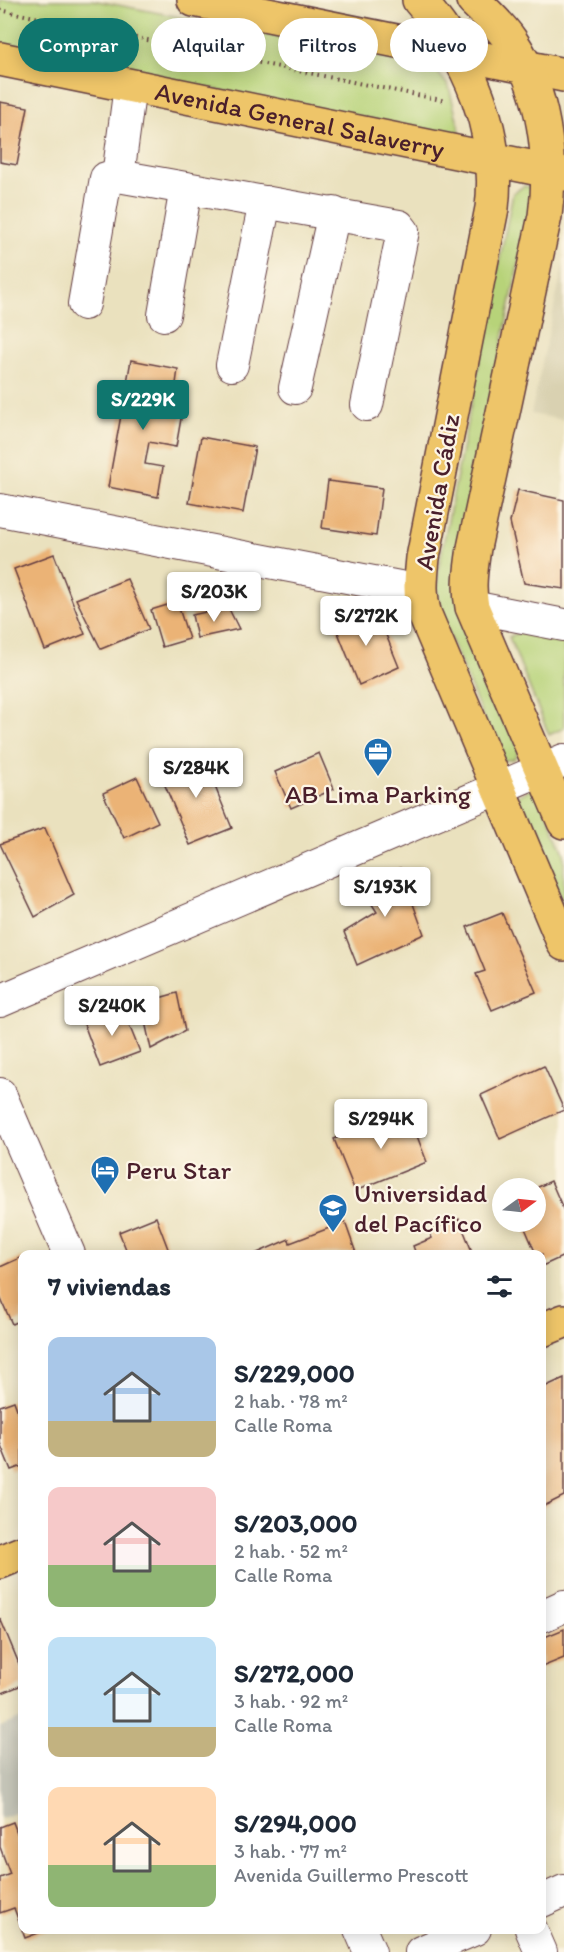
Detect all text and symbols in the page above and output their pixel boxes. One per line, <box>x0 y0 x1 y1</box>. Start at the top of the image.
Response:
chip: Comprar <box>18 18 139 72</box>
chip: Alquilar <box>151 18 266 72</box>
chip: Filtros <box>278 18 378 72</box>
chip: Nuevo <box>390 18 488 72</box>
street label: Avenida General Salaverry <box>152 75 447 165</box>
pin: S/229K <box>94 380 192 431</box>
text: S/229K <box>111 387 175 411</box>
street label: Avenida Cádiz <box>408 411 466 572</box>
pin: S/203K <box>165 572 263 623</box>
text: S/203K <box>181 579 247 603</box>
pin: S/272K <box>317 596 415 647</box>
text: S/272K <box>334 603 398 627</box>
office icon: AB Lima Parking <box>362 736 394 778</box>
pin: S/284K <box>147 748 245 799</box>
text: S/284K <box>163 755 229 779</box>
place label: AB Lima Parking <box>285 778 472 810</box>
pin: S/193K <box>336 867 434 918</box>
text: S/193K <box>353 874 417 898</box>
pin: S/240K <box>63 986 161 1037</box>
text: S/240K <box>78 993 146 1017</box>
pin: S/294K <box>332 1099 430 1150</box>
text: S/294K <box>348 1106 414 1130</box>
hotel icon: Peru Star <box>89 1154 121 1196</box>
place label: Peru Star <box>126 1154 232 1186</box>
place label: Universidad del Pacífico <box>354 1177 487 1239</box>
north arrow <box>492 1178 546 1232</box>
map controls <box>492 1178 546 1232</box>
school or university icon: Universidad del Pacífico <box>317 1192 349 1234</box>
text: 7 viviendas <box>48 1270 171 1302</box>
icon: filters <box>483 1270 516 1303</box>
text: S/229,000 <box>234 1357 355 1389</box>
icon: home <box>96 1361 168 1433</box>
text: 2 hab. · 78 m² <box>234 1389 348 1413</box>
text: Calle Roma <box>234 1413 332 1437</box>
text: S/203,000 <box>234 1507 358 1539</box>
icon: home <box>96 1511 168 1583</box>
text: 2 hab. · 52 m² <box>234 1539 348 1563</box>
text: Calle Roma <box>234 1563 332 1587</box>
text: S/272,000 <box>234 1657 354 1689</box>
icon: home <box>96 1661 168 1733</box>
text: 3 hab. · 92 m² <box>234 1689 348 1713</box>
text: Calle Roma <box>234 1713 332 1737</box>
text: S/294,000 <box>234 1807 357 1839</box>
icon: home <box>96 1811 168 1883</box>
text: 3 hab. · 77 m² <box>234 1839 347 1863</box>
text: Avenida Guillermo Prescott <box>234 1863 468 1887</box>

